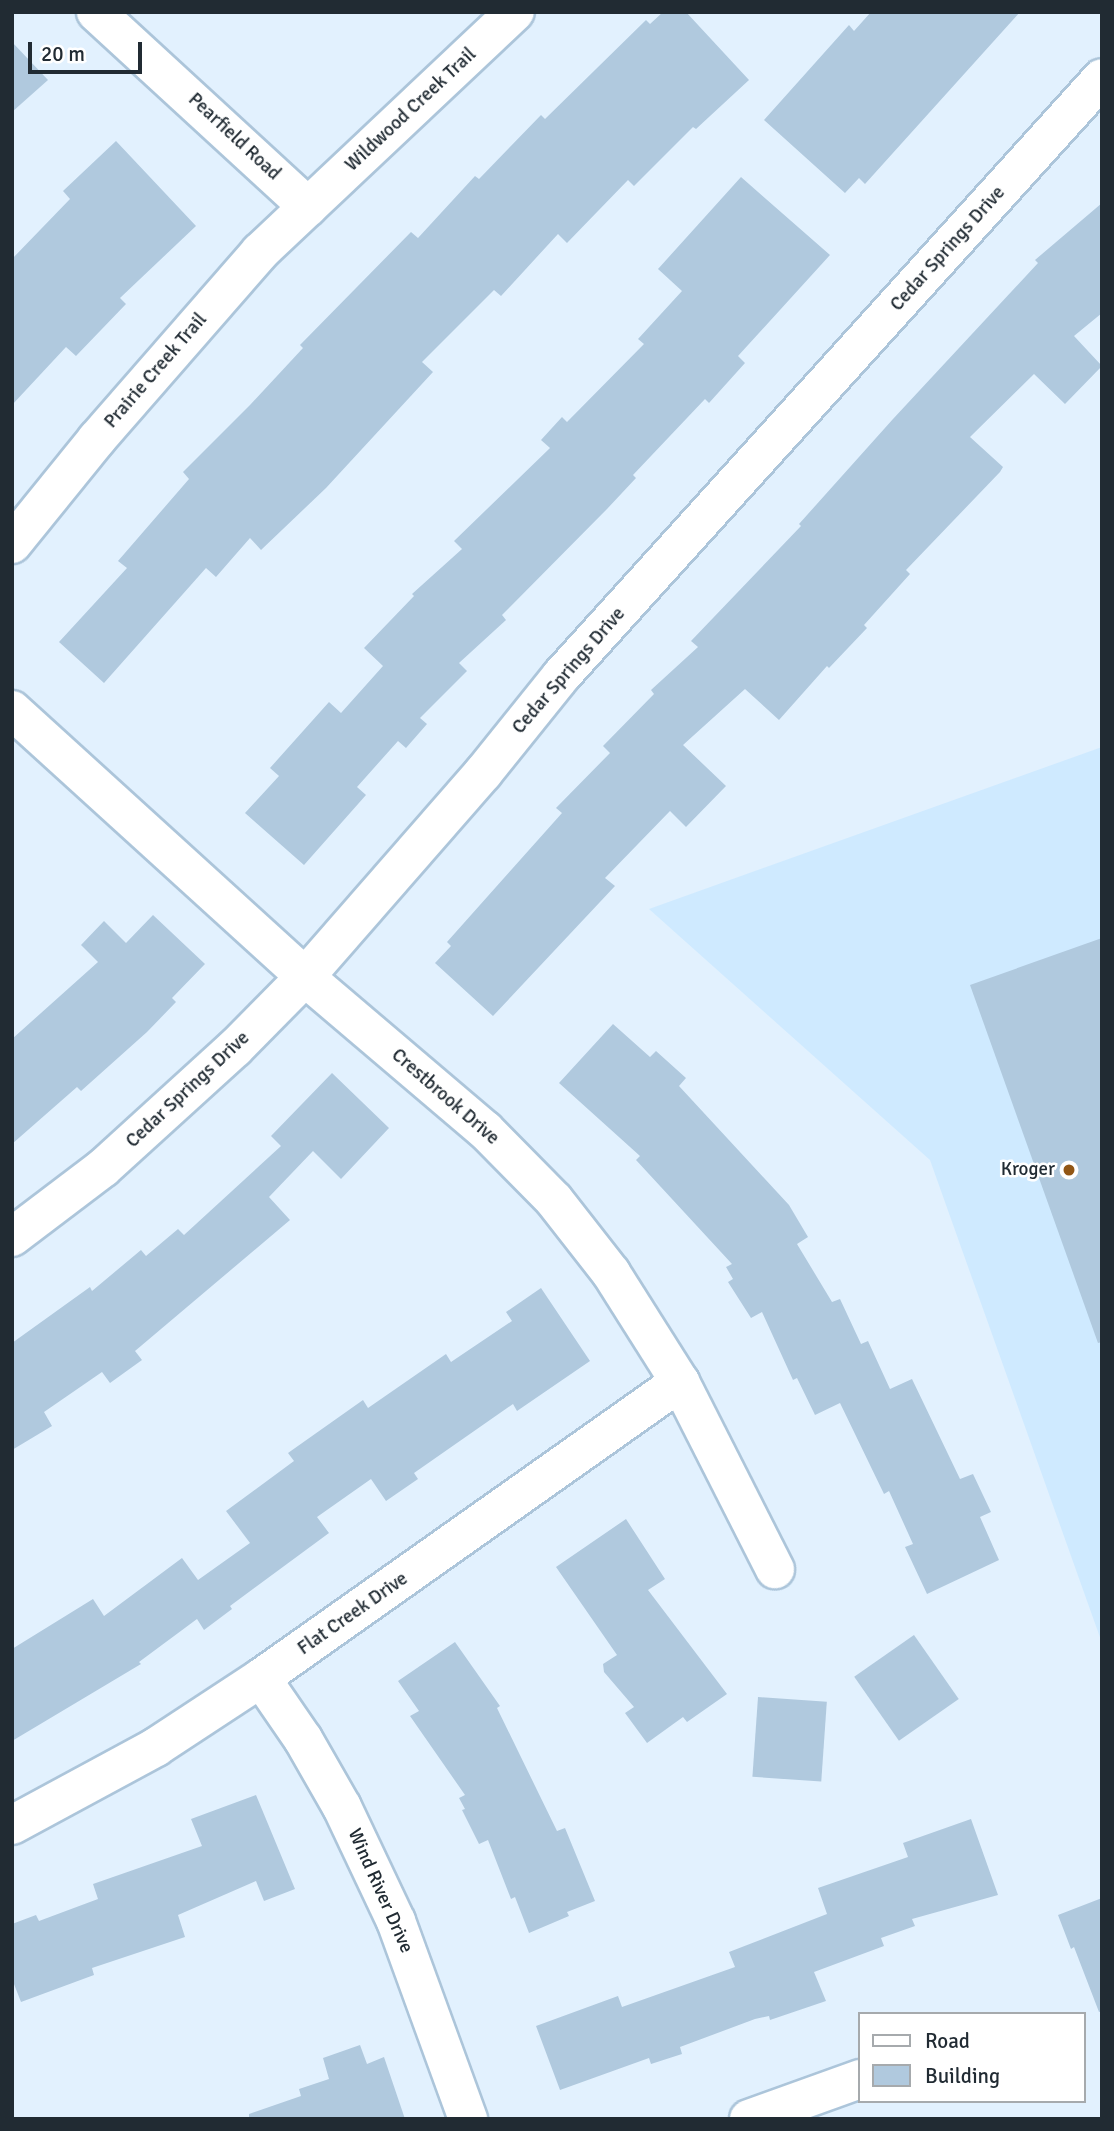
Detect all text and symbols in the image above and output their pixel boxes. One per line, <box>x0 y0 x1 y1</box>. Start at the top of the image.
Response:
scale bar <box>32 28 145 72</box>
text: 20 m <box>41 41 85 67</box>
street label: Wildwood Creek Trail <box>341 43 481 177</box>
street label: Pearfield Road <box>183 88 285 186</box>
street label: Cedar Springs Drive <box>886 182 1010 316</box>
street label: Prairie Creek Trail <box>100 309 212 433</box>
street label: Cedar Springs Drive <box>508 603 630 739</box>
street label: Cedar Springs Drive <box>122 1027 254 1153</box>
street label: Crestbrook Drive <box>386 1044 504 1150</box>
place label: Kroger <box>1001 1159 1055 1181</box>
marker: Kroger <box>1061 1162 1077 1178</box>
street label: Flat Creek Drive <box>294 1568 412 1660</box>
street label: Wind River Drive <box>342 1825 418 1957</box>
legend <box>858 2012 1086 2103</box>
text: Road <box>925 2028 970 2054</box>
text: Building <box>925 2063 1000 2089</box>

